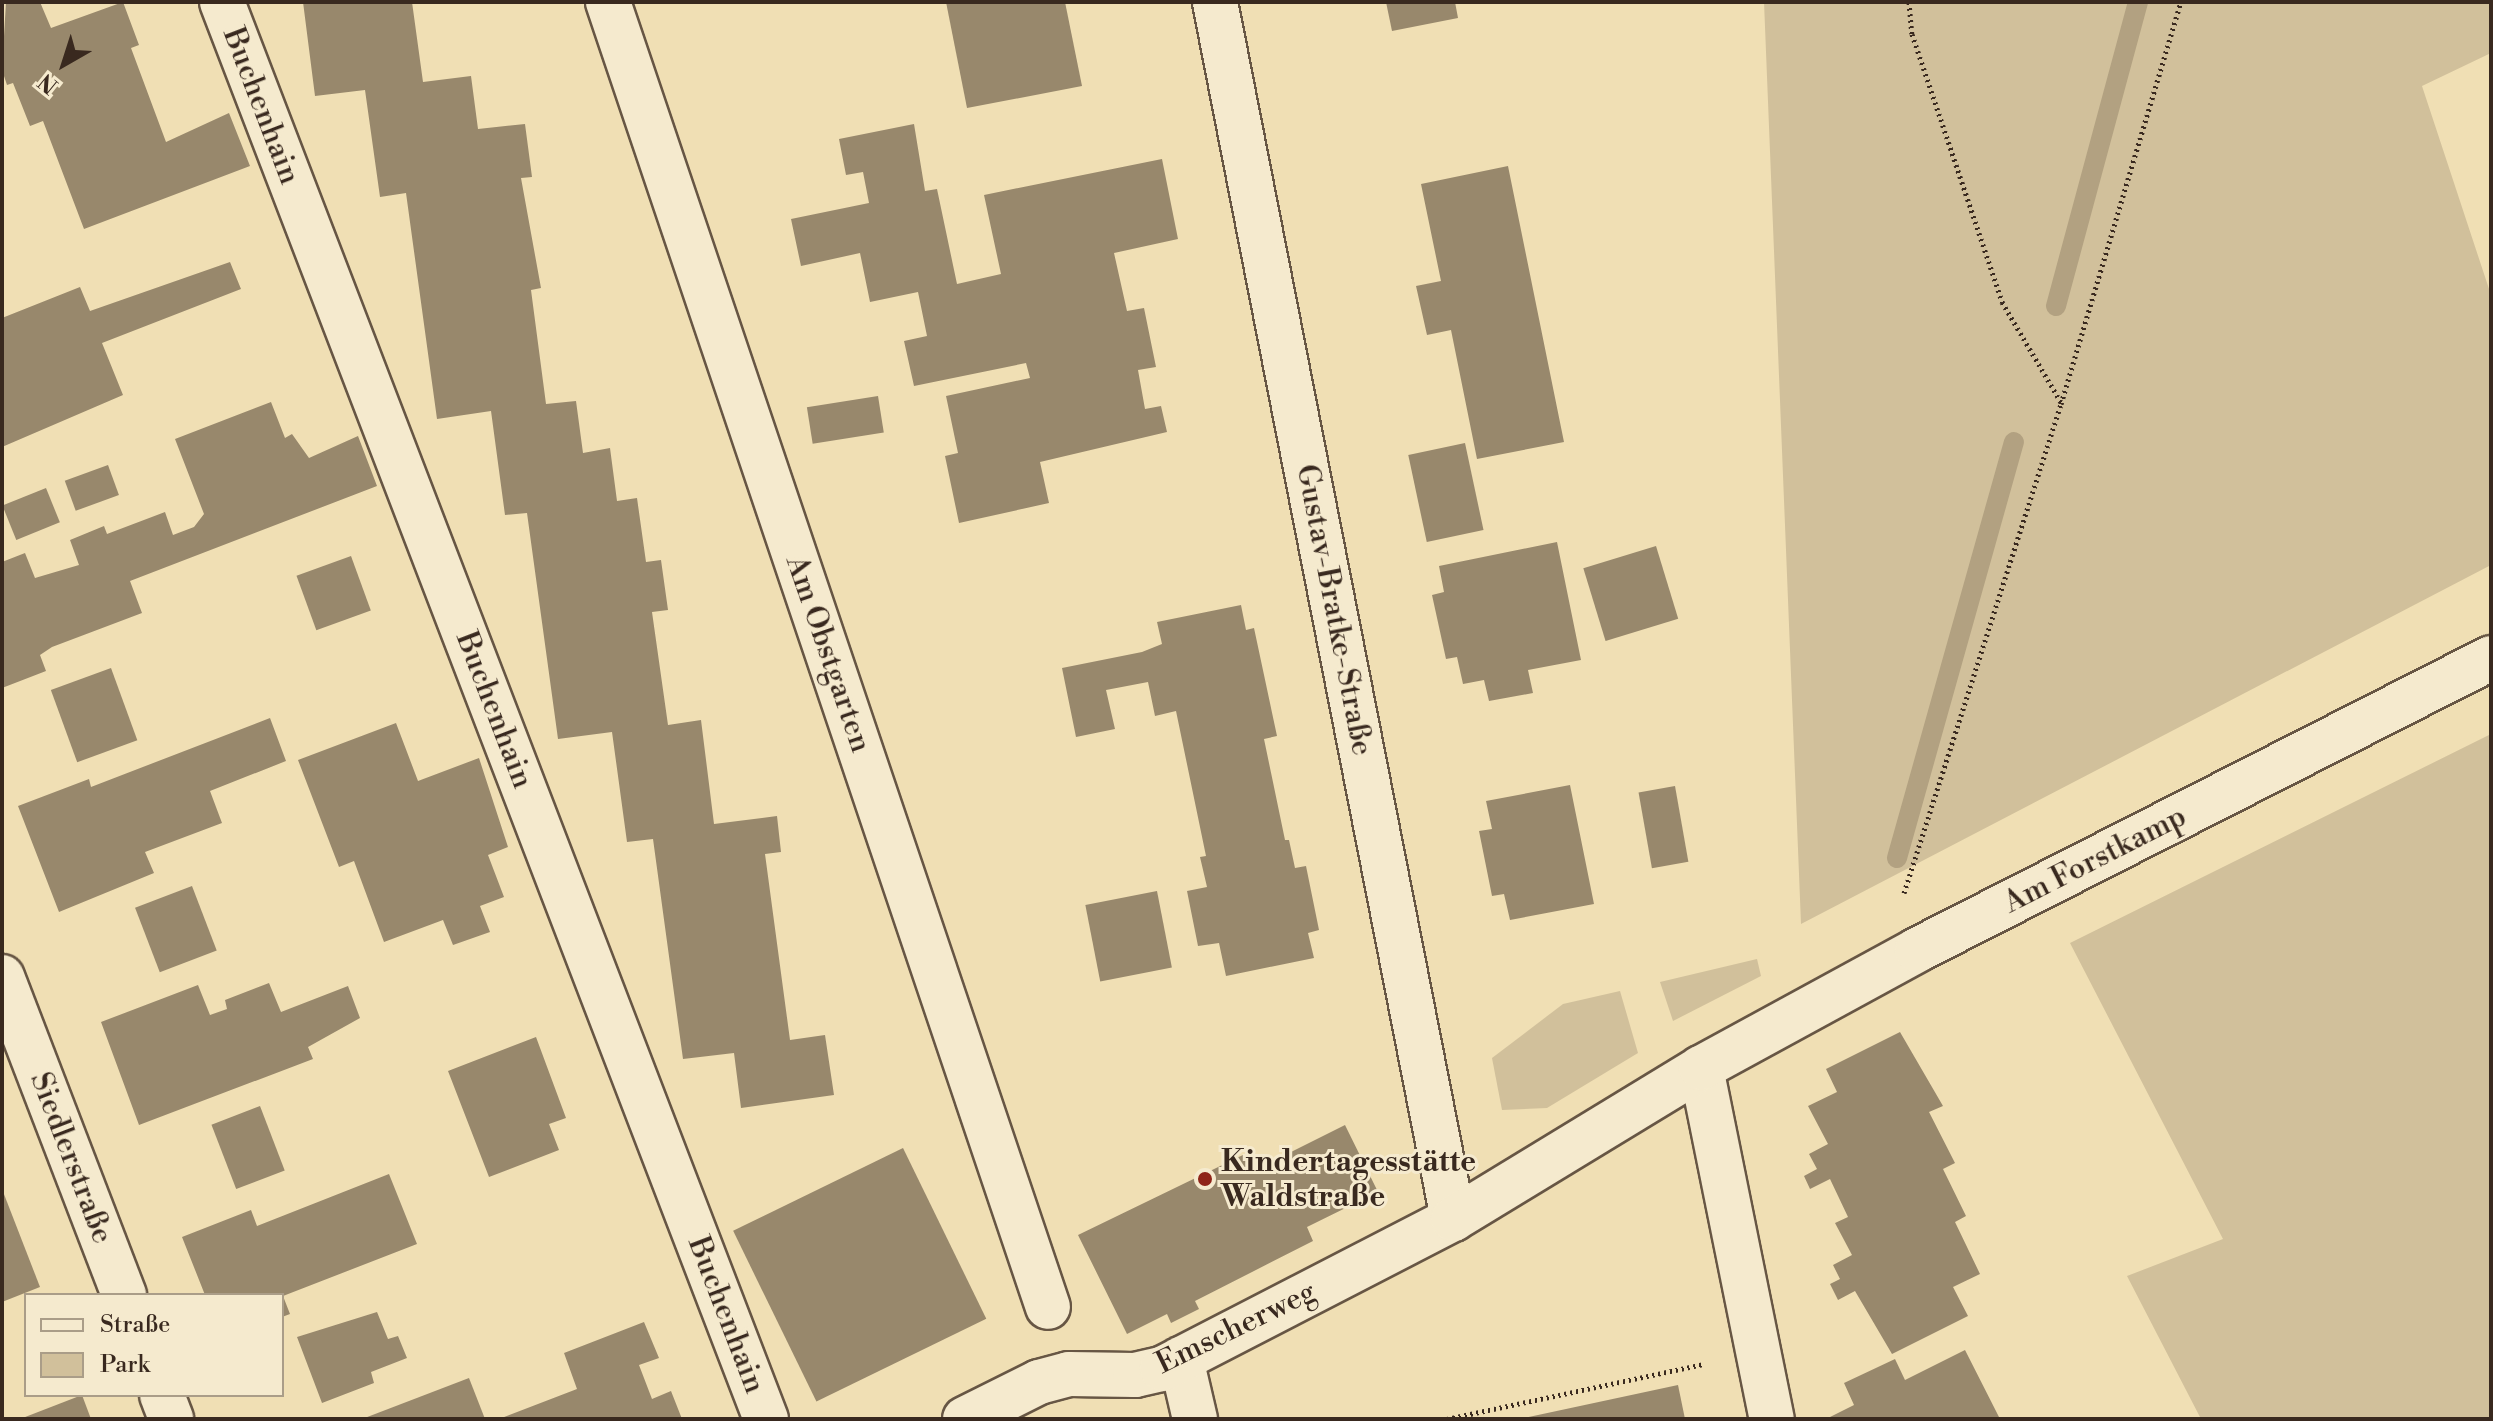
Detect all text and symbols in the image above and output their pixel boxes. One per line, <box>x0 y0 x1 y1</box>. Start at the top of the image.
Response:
street label: Buchenhain <box>215 23 307 189</box>
north arrow <box>24 24 104 104</box>
text: N <box>33 67 64 99</box>
street label: Gustav-Bratke-Straße <box>1288 461 1380 759</box>
street label: Am Obstgarten <box>778 551 878 757</box>
street label: Buchenhain <box>448 627 540 793</box>
street label: Am Forstkamp <box>1998 799 2192 921</box>
street label: Siedlerstraße <box>22 1067 120 1249</box>
place label: Kindertagesstätte Waldstraße <box>1221 1144 1476 1214</box>
marker: Kindertagesstätte Waldstraße <box>1196 1170 1214 1188</box>
street label: Buchenhain <box>680 1232 772 1398</box>
street label: Emscherweg <box>1150 1274 1322 1382</box>
legend <box>24 1293 284 1397</box>
text: Straße <box>100 1310 170 1340</box>
text: Park <box>100 1350 150 1380</box>

